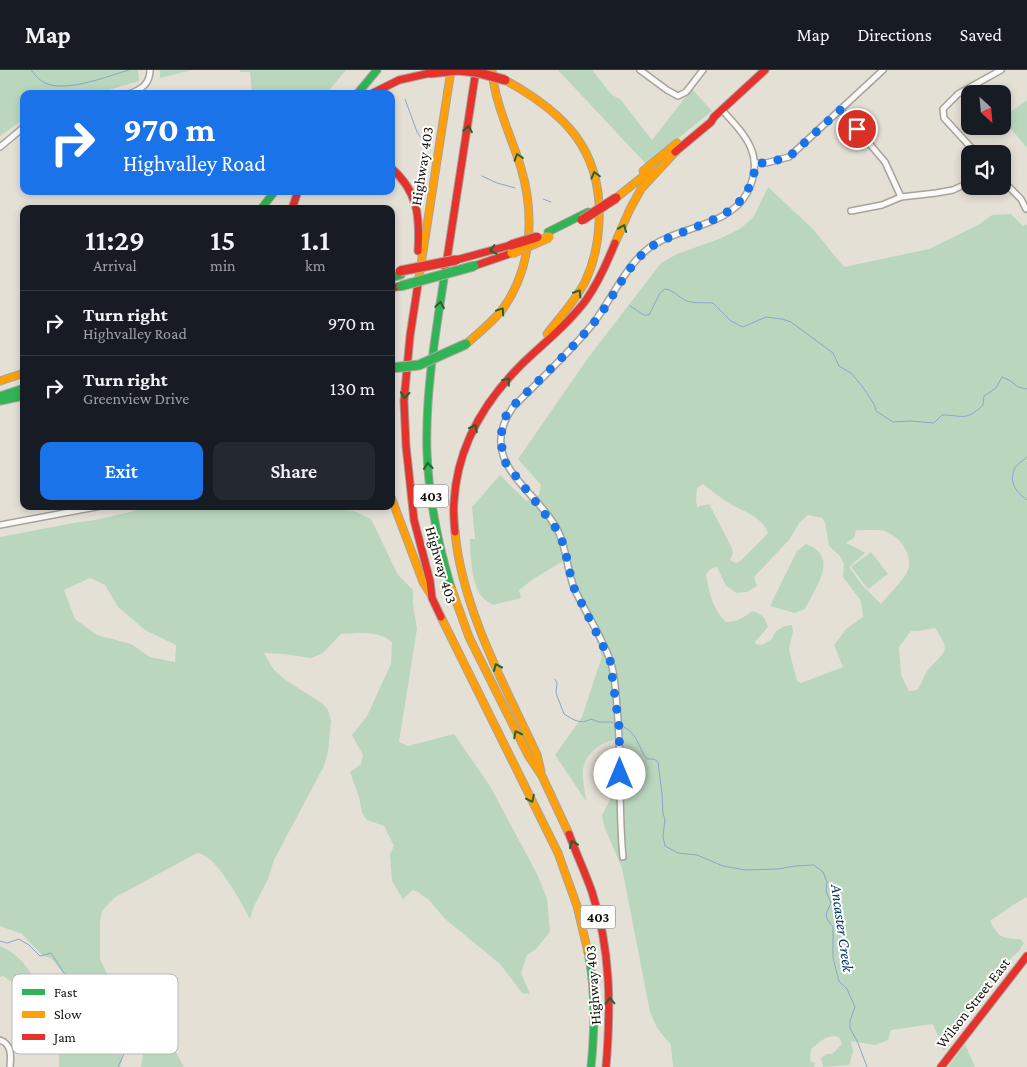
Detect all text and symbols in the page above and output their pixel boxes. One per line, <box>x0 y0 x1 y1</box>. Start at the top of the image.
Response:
text: Map <box>25 21 71 48</box>
text: Map <box>797 25 829 45</box>
text: Directions <box>857 25 932 45</box>
text: Saved <box>960 25 1002 45</box>
north arrow <box>961 85 1011 135</box>
map controls <box>961 85 1011 195</box>
pin <box>836 108 878 150</box>
icon: right <box>40 110 105 175</box>
text: 970 m <box>123 110 216 149</box>
icon: arrive <box>843 115 871 143</box>
one-way arrow <box>462 124 472 133</box>
street label: Highway 403 <box>408 125 437 207</box>
button: sound <box>961 145 1011 195</box>
text: Highvalley Road <box>123 151 266 176</box>
one-way arrow <box>513 153 523 162</box>
one-way arrow <box>590 171 601 180</box>
text: 11:29 <box>85 223 145 256</box>
text: 15 <box>210 223 235 256</box>
text: 1.1 <box>301 223 330 256</box>
one-way arrow <box>616 224 627 233</box>
one-way arrow <box>490 244 498 254</box>
text: Arrival <box>93 257 137 274</box>
text: min <box>210 257 236 274</box>
text: km <box>305 257 326 274</box>
one-way arrow <box>572 290 581 299</box>
one-way arrow <box>434 300 445 308</box>
text: Turn right <box>83 304 168 325</box>
one-way arrow <box>495 308 504 317</box>
icon: right <box>40 309 68 337</box>
text: 970 m <box>328 313 375 334</box>
text: Highvalley Road <box>83 325 187 342</box>
text: Turn right <box>83 369 168 390</box>
icon: right <box>40 374 68 402</box>
one-way arrow <box>501 377 510 386</box>
text: 130 m <box>330 378 375 399</box>
text: Greenview Drive <box>83 390 189 407</box>
one-way arrow <box>400 392 411 400</box>
one-way arrow <box>468 424 478 433</box>
button: Exit <box>40 442 203 500</box>
button: Share <box>213 442 375 500</box>
one-way arrow <box>423 462 434 470</box>
road number: 403 <box>414 484 448 508</box>
street label: Highway 403 <box>421 524 460 606</box>
one-way arrow <box>493 663 504 672</box>
one-way arrow <box>513 730 523 739</box>
position arrow <box>593 747 645 799</box>
one-way arrow <box>525 794 535 803</box>
one-way arrow <box>569 840 579 849</box>
water label: Ancaster Creek <box>828 882 857 974</box>
road number: 403 <box>580 906 616 929</box>
street label: Highway 403 <box>582 945 605 1025</box>
street label: Wilson Street East <box>933 954 1014 1051</box>
legend <box>12 974 178 1054</box>
text: Fast <box>54 984 78 1000</box>
one-way arrow <box>604 997 615 1005</box>
text: Slow <box>54 1006 82 1022</box>
text: Jam <box>52 1029 76 1045</box>

